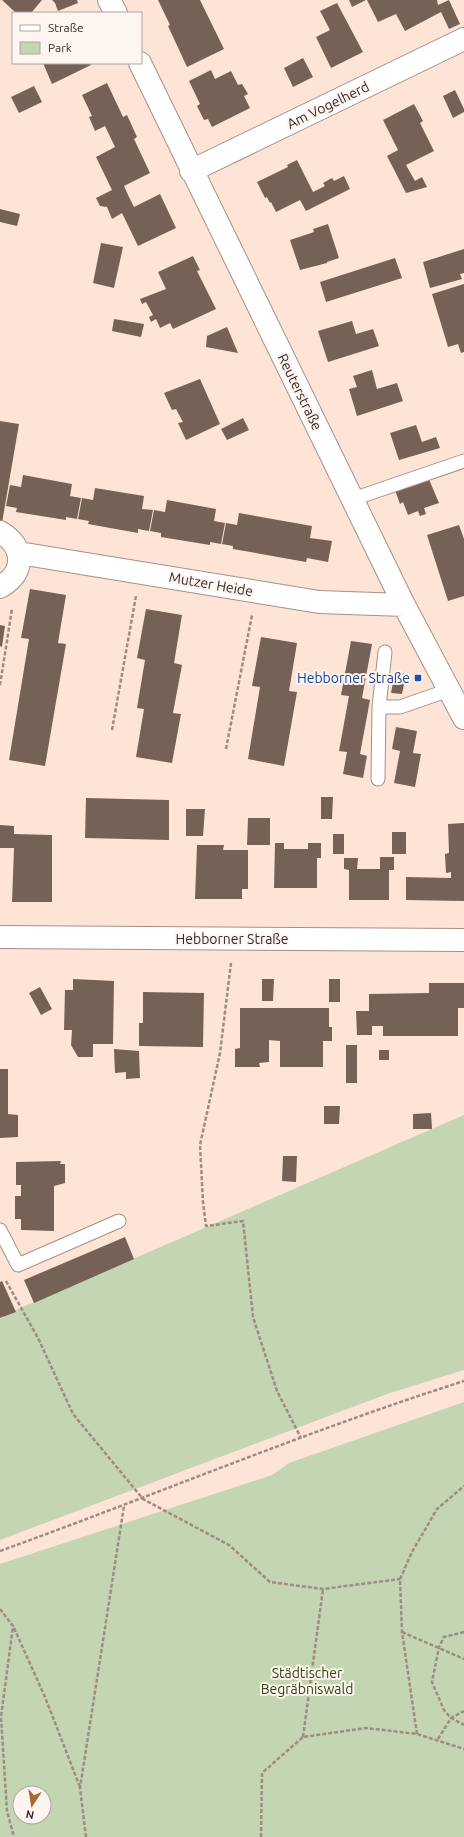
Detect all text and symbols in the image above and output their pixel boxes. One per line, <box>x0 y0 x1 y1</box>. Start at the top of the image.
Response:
legend <box>12 12 142 64</box>
text: Straße <box>48 21 84 34</box>
text: Park <box>48 41 72 54</box>
street label: Am Vogelherd <box>284 78 372 132</box>
street label: Reuterstraße <box>275 351 325 433</box>
street label: Mutzer Heide <box>168 569 254 599</box>
place label: Hebborner Straße <box>297 670 410 686</box>
marker: Hebborner Straße <box>413 673 423 683</box>
street label: Hebborner Straße <box>175 931 289 947</box>
park label: Städtischer Begräbniswald <box>261 1665 353 1697</box>
north arrow <box>12 1785 52 1825</box>
text: N <box>25 1808 35 1822</box>

